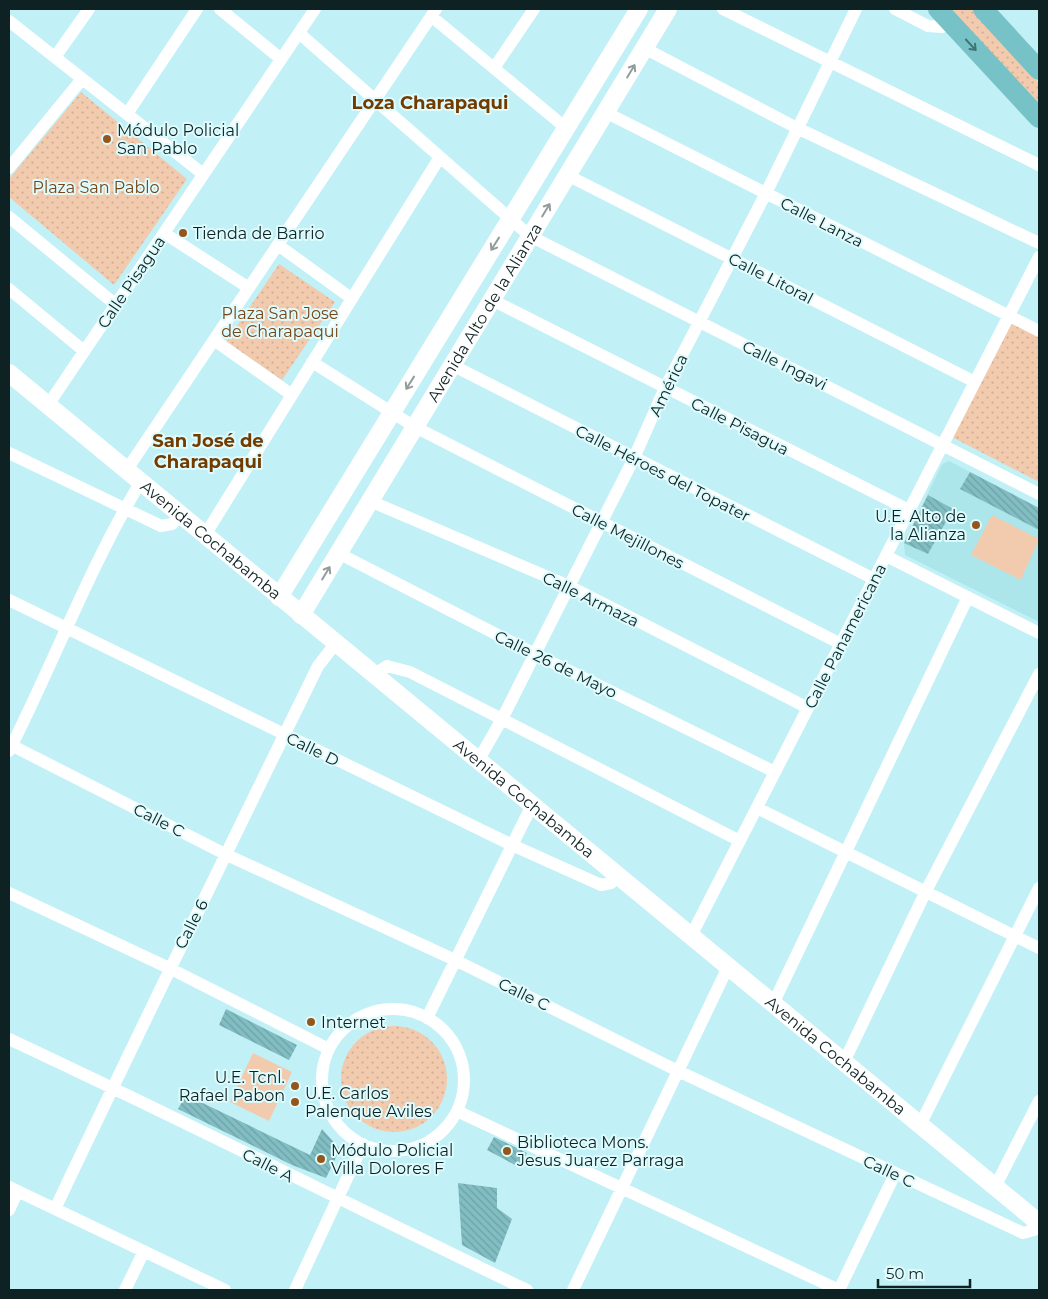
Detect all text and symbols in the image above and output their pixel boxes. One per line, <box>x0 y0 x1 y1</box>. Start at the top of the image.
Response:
one-way arrow <box>965 38 977 51</box>
one-way arrow <box>626 64 636 78</box>
district label: Loza Charapaqui <box>352 92 508 114</box>
place label: Módulo Policial San Pablo <box>117 121 239 158</box>
marker: Módulo Policial San Pablo <box>101 133 113 145</box>
park label: Plaza San Pablo <box>32 178 160 197</box>
street label: Calle Lanza <box>777 193 866 251</box>
one-way arrow <box>542 203 552 217</box>
street label: Avenida Alto de la Alianza <box>423 220 546 405</box>
place label: Tienda de Barrio <box>193 224 325 243</box>
marker: Tienda de Barrio <box>177 227 189 239</box>
street label: Calle Pisagua <box>94 232 169 332</box>
one-way arrow <box>489 237 499 251</box>
street label: Calle Litoral <box>725 249 816 308</box>
park label: Plaza San Jose de Charapaqui <box>221 304 339 341</box>
street label: Calle Ingavi <box>739 337 830 394</box>
street label: América <box>645 351 692 420</box>
one-way arrow <box>404 375 414 389</box>
street label: Calle Pisagua <box>688 394 792 459</box>
street label: Calle Héroes del Topater <box>572 421 753 526</box>
district label: San José de Charapaqui <box>152 430 264 473</box>
street label: Avenida Cochabamba <box>137 477 285 604</box>
street label: Calle Mejillones <box>568 500 687 573</box>
place label: U.E. Alto de la Alianza <box>875 507 966 544</box>
marker: U.E. Alto de la Alianza <box>970 519 982 531</box>
street label: Calle Panamericana <box>801 561 890 712</box>
one-way arrow <box>322 567 332 581</box>
street label: Calle Armaza <box>539 568 642 631</box>
street label: Calle 26 de Mayo <box>492 627 620 702</box>
street label: Calle D <box>283 729 342 770</box>
street label: Avenida Cochabamba <box>450 735 598 862</box>
street label: Calle C <box>130 800 187 841</box>
street label: Calle 6 <box>171 896 212 952</box>
street label: Calle C <box>495 974 552 1015</box>
street label: Avenida Cochabamba <box>761 992 910 1119</box>
place label: Internet <box>321 1013 386 1032</box>
marker: Internet <box>305 1016 317 1028</box>
place label: U.E. Tcnl. Rafael Pabon <box>179 1068 285 1105</box>
marker: U.E. Tcnl. Rafael Pabon <box>289 1080 301 1092</box>
place label: U.E. Carlos Palenque Aviles <box>305 1084 432 1121</box>
marker: U.E. Carlos Palenque Aviles <box>289 1096 301 1108</box>
place label: Biblioteca Mons. Jesus Juarez Parraga <box>516 1133 684 1170</box>
place label: Módulo Policial Villa Dolores F <box>331 1141 453 1178</box>
street label: Calle A <box>239 1145 297 1187</box>
marker: Biblioteca Mons. Jesus Juarez Parraga <box>501 1145 513 1157</box>
street label: Calle C <box>860 1151 917 1192</box>
marker: Módulo Policial Villa Dolores F <box>315 1153 327 1165</box>
scale bar <box>878 1256 970 1288</box>
text: 50 m <box>886 1264 924 1283</box>

